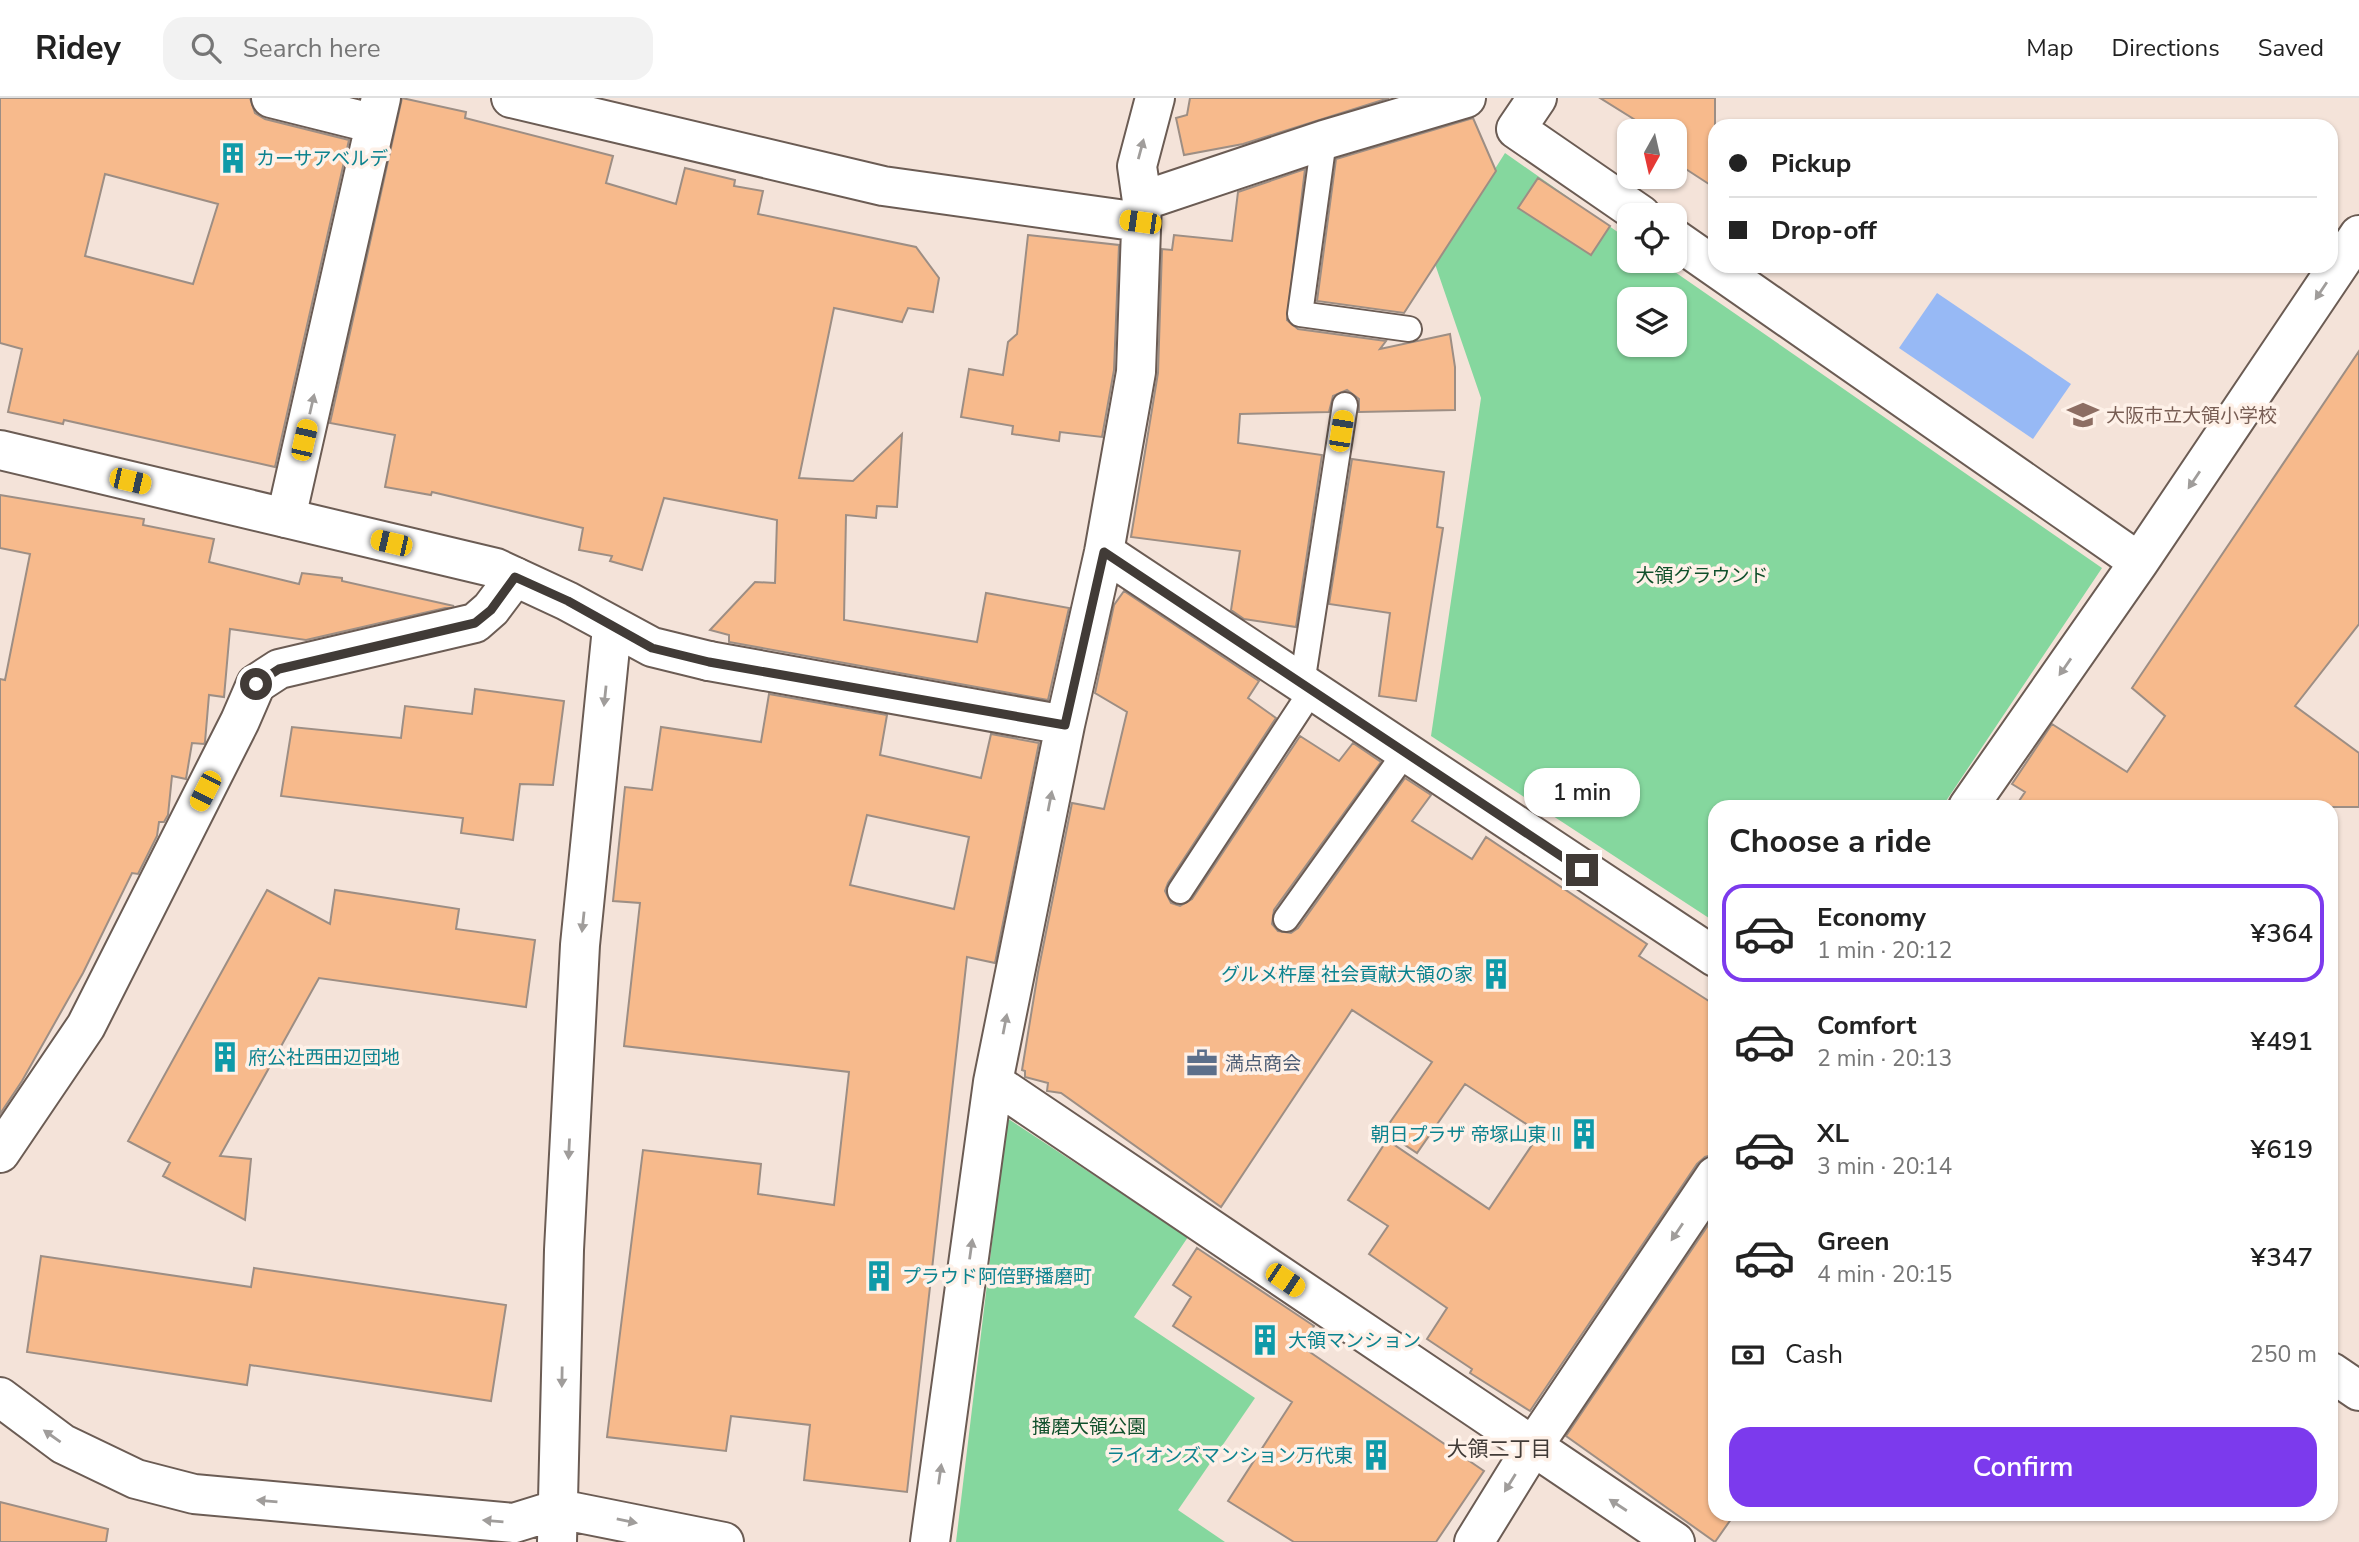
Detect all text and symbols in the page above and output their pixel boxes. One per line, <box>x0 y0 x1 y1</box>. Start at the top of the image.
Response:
search box <box>163 17 653 80</box>
text: Ridey <box>35 26 121 71</box>
icon: search <box>187 29 225 67</box>
text: Search here <box>243 31 381 66</box>
text: Map <box>2026 32 2073 64</box>
text: Directions <box>2111 32 2220 64</box>
text: Saved <box>2258 32 2324 64</box>
north arrow <box>1617 119 1687 189</box>
map controls <box>1617 119 1687 357</box>
one-way arrow <box>1136 138 1147 160</box>
building icon: カーサアベルデ <box>216 141 250 175</box>
place label: カーサアベルデ <box>256 146 388 172</box>
text: Pickup <box>1771 146 1851 181</box>
button: locate <box>1617 203 1687 273</box>
car <box>1118 209 1163 235</box>
text: Drop-off <box>1771 213 1877 248</box>
one-way arrow <box>2314 282 2328 300</box>
button: layers <box>1617 287 1687 357</box>
one-way arrow <box>307 393 318 415</box>
school or university icon: 大阪市立大領小学校 <box>2066 398 2100 432</box>
place label: 大阪市立大領小学校 <box>2106 403 2277 429</box>
car <box>1328 409 1355 453</box>
car <box>290 417 319 463</box>
car <box>108 466 153 496</box>
one-way arrow <box>2187 470 2200 490</box>
car <box>369 528 414 558</box>
park label: 大領グラウンド <box>1635 563 1769 589</box>
one-way arrow <box>2059 658 2072 677</box>
route start <box>240 668 272 700</box>
one-way arrow <box>600 685 611 707</box>
car <box>187 768 224 814</box>
callout: 1 min <box>1524 768 1640 818</box>
text: 1 min <box>1553 777 1611 808</box>
one-way arrow <box>1044 790 1055 812</box>
text: Choose a ride <box>1729 820 1931 863</box>
route end <box>1566 854 1598 886</box>
text: Economy <box>1817 900 1926 935</box>
icon: car <box>1733 902 1796 965</box>
one-way arrow <box>577 911 588 933</box>
text: ¥364 <box>2251 916 2313 951</box>
text: 1 min · 20:12 <box>1817 935 1952 966</box>
building icon: グルメ杵屋 社会貢献大領の家 <box>1479 957 1513 991</box>
place label: グルメ杵屋 社会貢献大領の家 <box>1221 962 1473 988</box>
text: Comfort <box>1817 1008 1917 1043</box>
icon: car <box>1733 1010 1796 1073</box>
one-way arrow <box>1000 1013 1011 1035</box>
text: ¥491 <box>2251 1024 2313 1059</box>
building icon: 府公社西田辺団地 <box>208 1040 242 1074</box>
text: 2 min · 20:13 <box>1817 1043 1952 1074</box>
place label: 府公社西田辺団地 <box>248 1045 400 1071</box>
office icon: 満点商会 <box>1185 1046 1219 1080</box>
place label: 満点商会 <box>1225 1051 1301 1077</box>
text: XL <box>1817 1116 1849 1151</box>
building icon: 朝日プラザ 帝塚山東 II <box>1567 1117 1601 1151</box>
icon: car <box>1733 1118 1796 1181</box>
place label: 朝日プラザ 帝塚山東 II <box>1371 1122 1561 1148</box>
text: ¥619 <box>2251 1132 2313 1167</box>
one-way arrow <box>563 1139 574 1161</box>
text: 3 min · 20:14 <box>1817 1151 1952 1182</box>
one-way arrow <box>1670 1223 1684 1241</box>
text: Green <box>1817 1224 1890 1259</box>
icon: car <box>1733 1226 1796 1289</box>
one-way arrow <box>965 1238 976 1260</box>
text: ¥347 <box>2251 1240 2313 1275</box>
building icon: プラウド阿倍野播磨町 <box>862 1259 896 1293</box>
text: 4 min · 20:15 <box>1817 1259 1952 1290</box>
car <box>1262 1260 1309 1300</box>
place label: プラウド阿倍野播磨町 <box>902 1264 1092 1290</box>
building icon: 大領マンション <box>1248 1323 1282 1357</box>
place label: 大領マンション <box>1288 1328 1421 1354</box>
icon: cash <box>1729 1336 1767 1374</box>
text: Cash <box>1785 1337 1843 1372</box>
text: 250 m <box>2250 1339 2317 1370</box>
one-way arrow <box>556 1366 567 1388</box>
park label: 播磨大領公園 <box>1032 1414 1146 1440</box>
button: Confirm <box>1729 1427 2317 1507</box>
one-way arrow <box>43 1429 61 1443</box>
district label: 大領二丁目 <box>1447 1435 1552 1463</box>
building icon: ライオンズマンション万代東 <box>1359 1438 1393 1472</box>
place label: ライオンズマンション万代東 <box>1106 1443 1353 1469</box>
one-way arrow <box>934 1463 945 1485</box>
one-way arrow <box>1504 1473 1517 1492</box>
one-way arrow <box>256 1495 278 1506</box>
one-way arrow <box>1608 1498 1628 1511</box>
one-way arrow <box>482 1515 504 1526</box>
one-way arrow <box>616 1515 638 1526</box>

